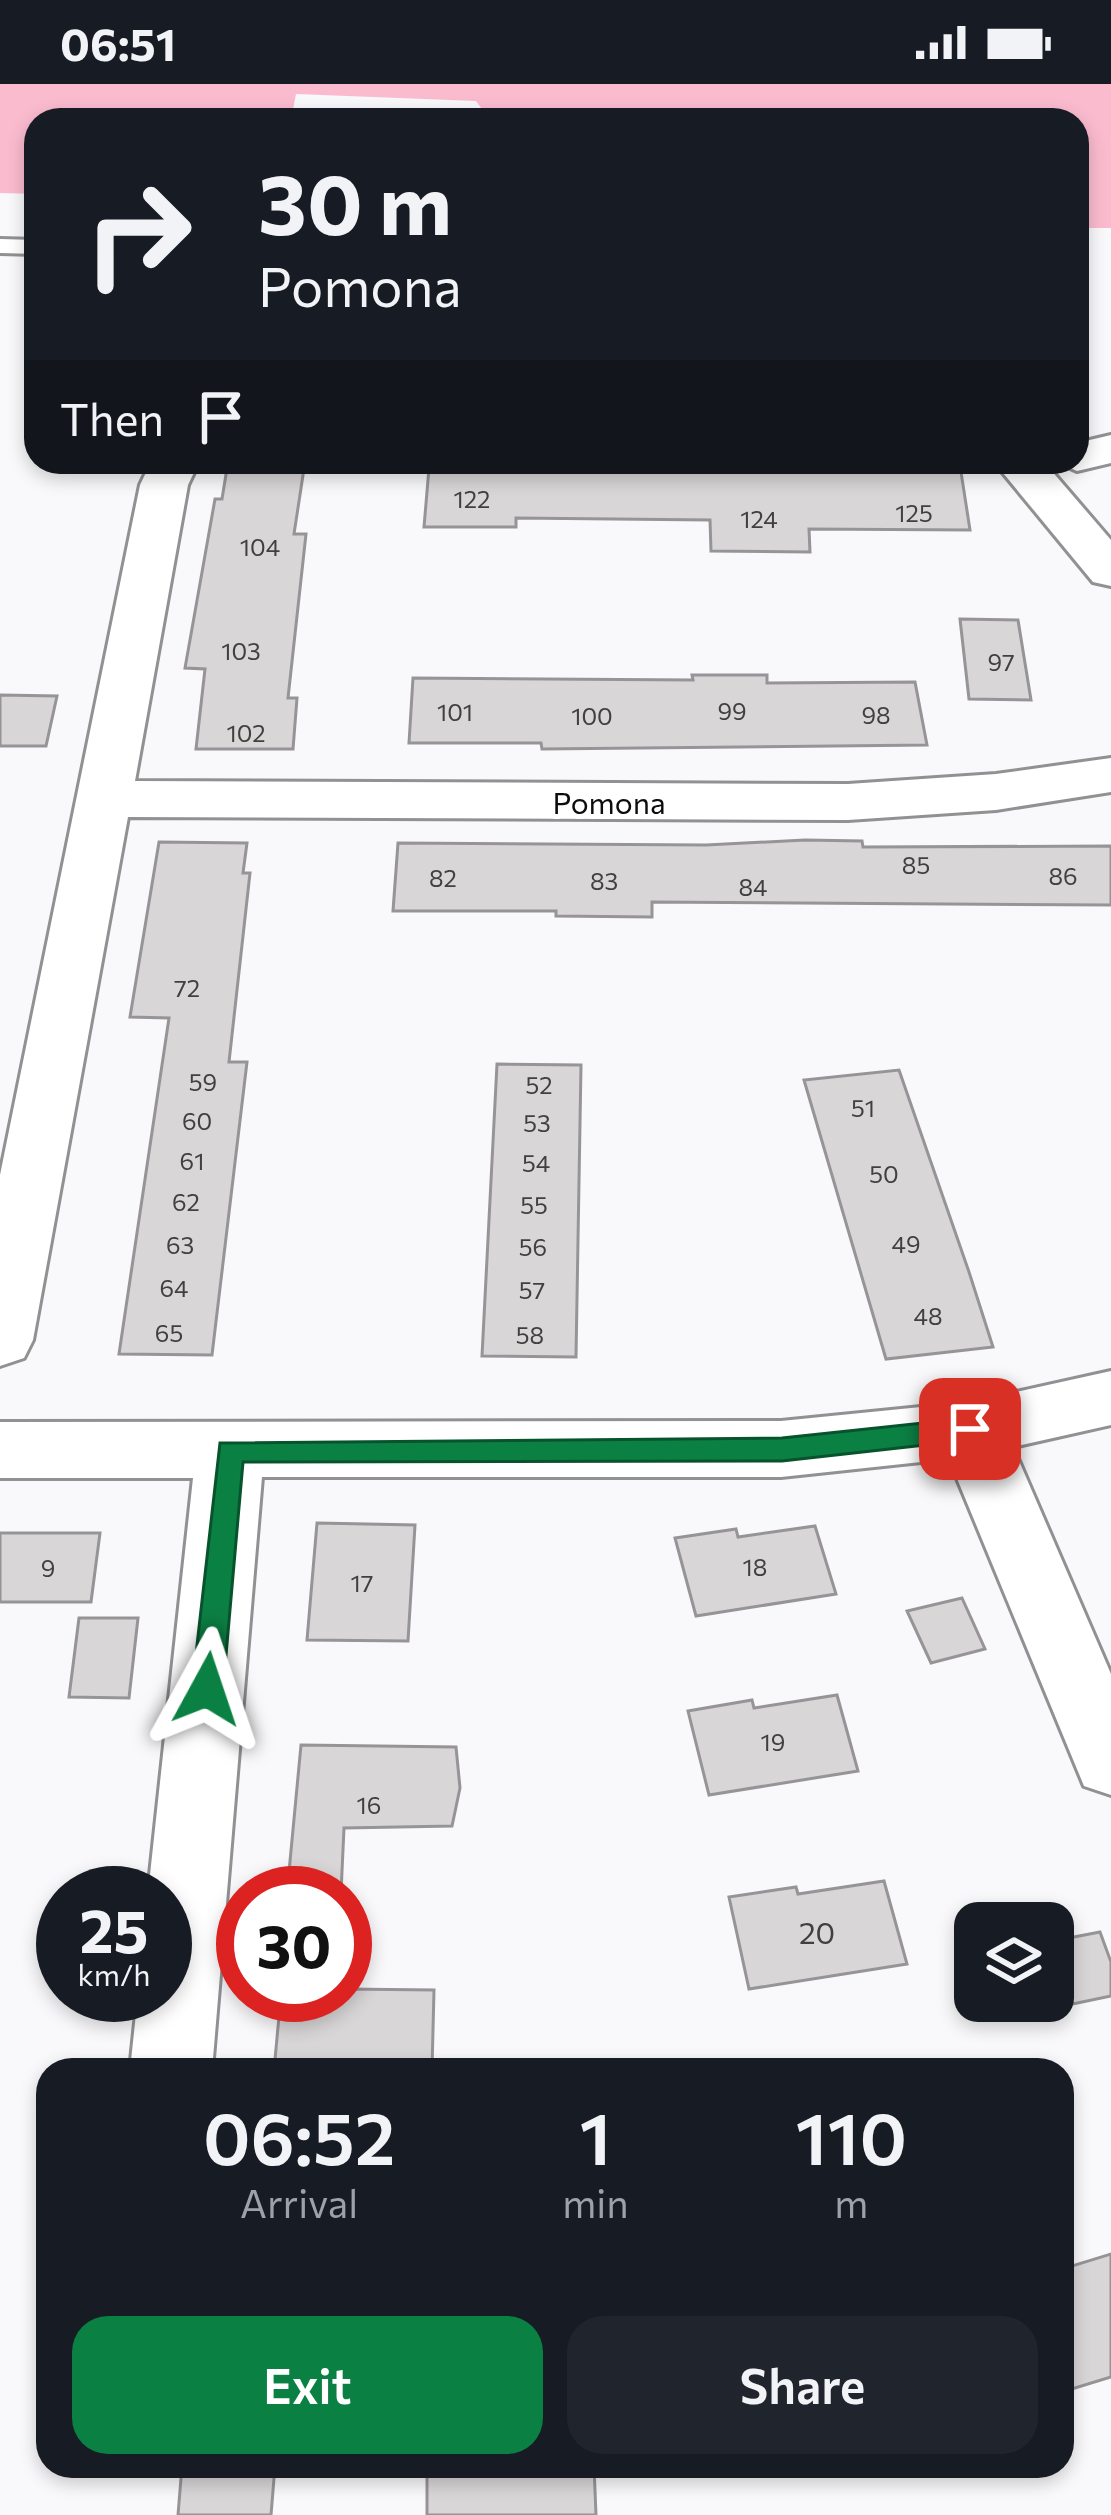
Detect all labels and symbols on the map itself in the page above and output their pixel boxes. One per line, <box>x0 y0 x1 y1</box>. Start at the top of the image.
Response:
house number: 122 <box>454 484 490 513</box>
house number: 125 <box>895 498 933 527</box>
house number: 124 <box>740 504 778 533</box>
house number: 104 <box>240 532 280 561</box>
house number: 103 <box>221 636 261 665</box>
house number: 97 <box>987 647 1015 676</box>
house number: 99 <box>717 696 747 725</box>
house number: 101 <box>437 697 473 726</box>
house number: 98 <box>861 700 891 729</box>
house number: 100 <box>571 701 613 730</box>
house number: 102 <box>226 718 266 747</box>
street label: Pomona <box>552 783 666 820</box>
house number: 85 <box>902 850 930 879</box>
house number: 86 <box>1048 861 1078 890</box>
house number: 82 <box>429 863 457 892</box>
house number: 83 <box>590 866 618 895</box>
house number: 84 <box>739 872 767 901</box>
house number: 72 <box>174 973 200 1002</box>
house number: 59 <box>189 1067 217 1096</box>
house number: 52 <box>525 1070 553 1099</box>
house number: 51 <box>851 1093 875 1122</box>
house number: 60 <box>182 1106 212 1135</box>
house number: 53 <box>523 1108 551 1137</box>
house number: 61 <box>180 1146 204 1175</box>
house number: 54 <box>522 1148 550 1177</box>
house number: 50 <box>869 1159 899 1188</box>
house number: 62 <box>172 1187 200 1216</box>
house number: 55 <box>520 1190 548 1219</box>
house number: 49 <box>892 1229 920 1258</box>
house number: 63 <box>166 1230 194 1259</box>
house number: 56 <box>519 1232 547 1261</box>
house number: 64 <box>160 1273 188 1302</box>
house number: 57 <box>519 1275 545 1304</box>
house number: 48 <box>914 1301 942 1330</box>
house number: 65 <box>155 1318 183 1347</box>
house number: 58 <box>516 1320 544 1349</box>
pin <box>919 1378 1021 1480</box>
house number: 18 <box>743 1552 767 1581</box>
house number: 9 <box>41 1553 55 1582</box>
house number: 17 <box>351 1568 373 1597</box>
position arrow <box>144 1626 270 1752</box>
house number: 19 <box>761 1727 785 1756</box>
house number: 16 <box>357 1790 381 1819</box>
speed limit sign: 30 <box>216 1866 372 2022</box>
house number: 20 <box>799 1913 835 1950</box>

